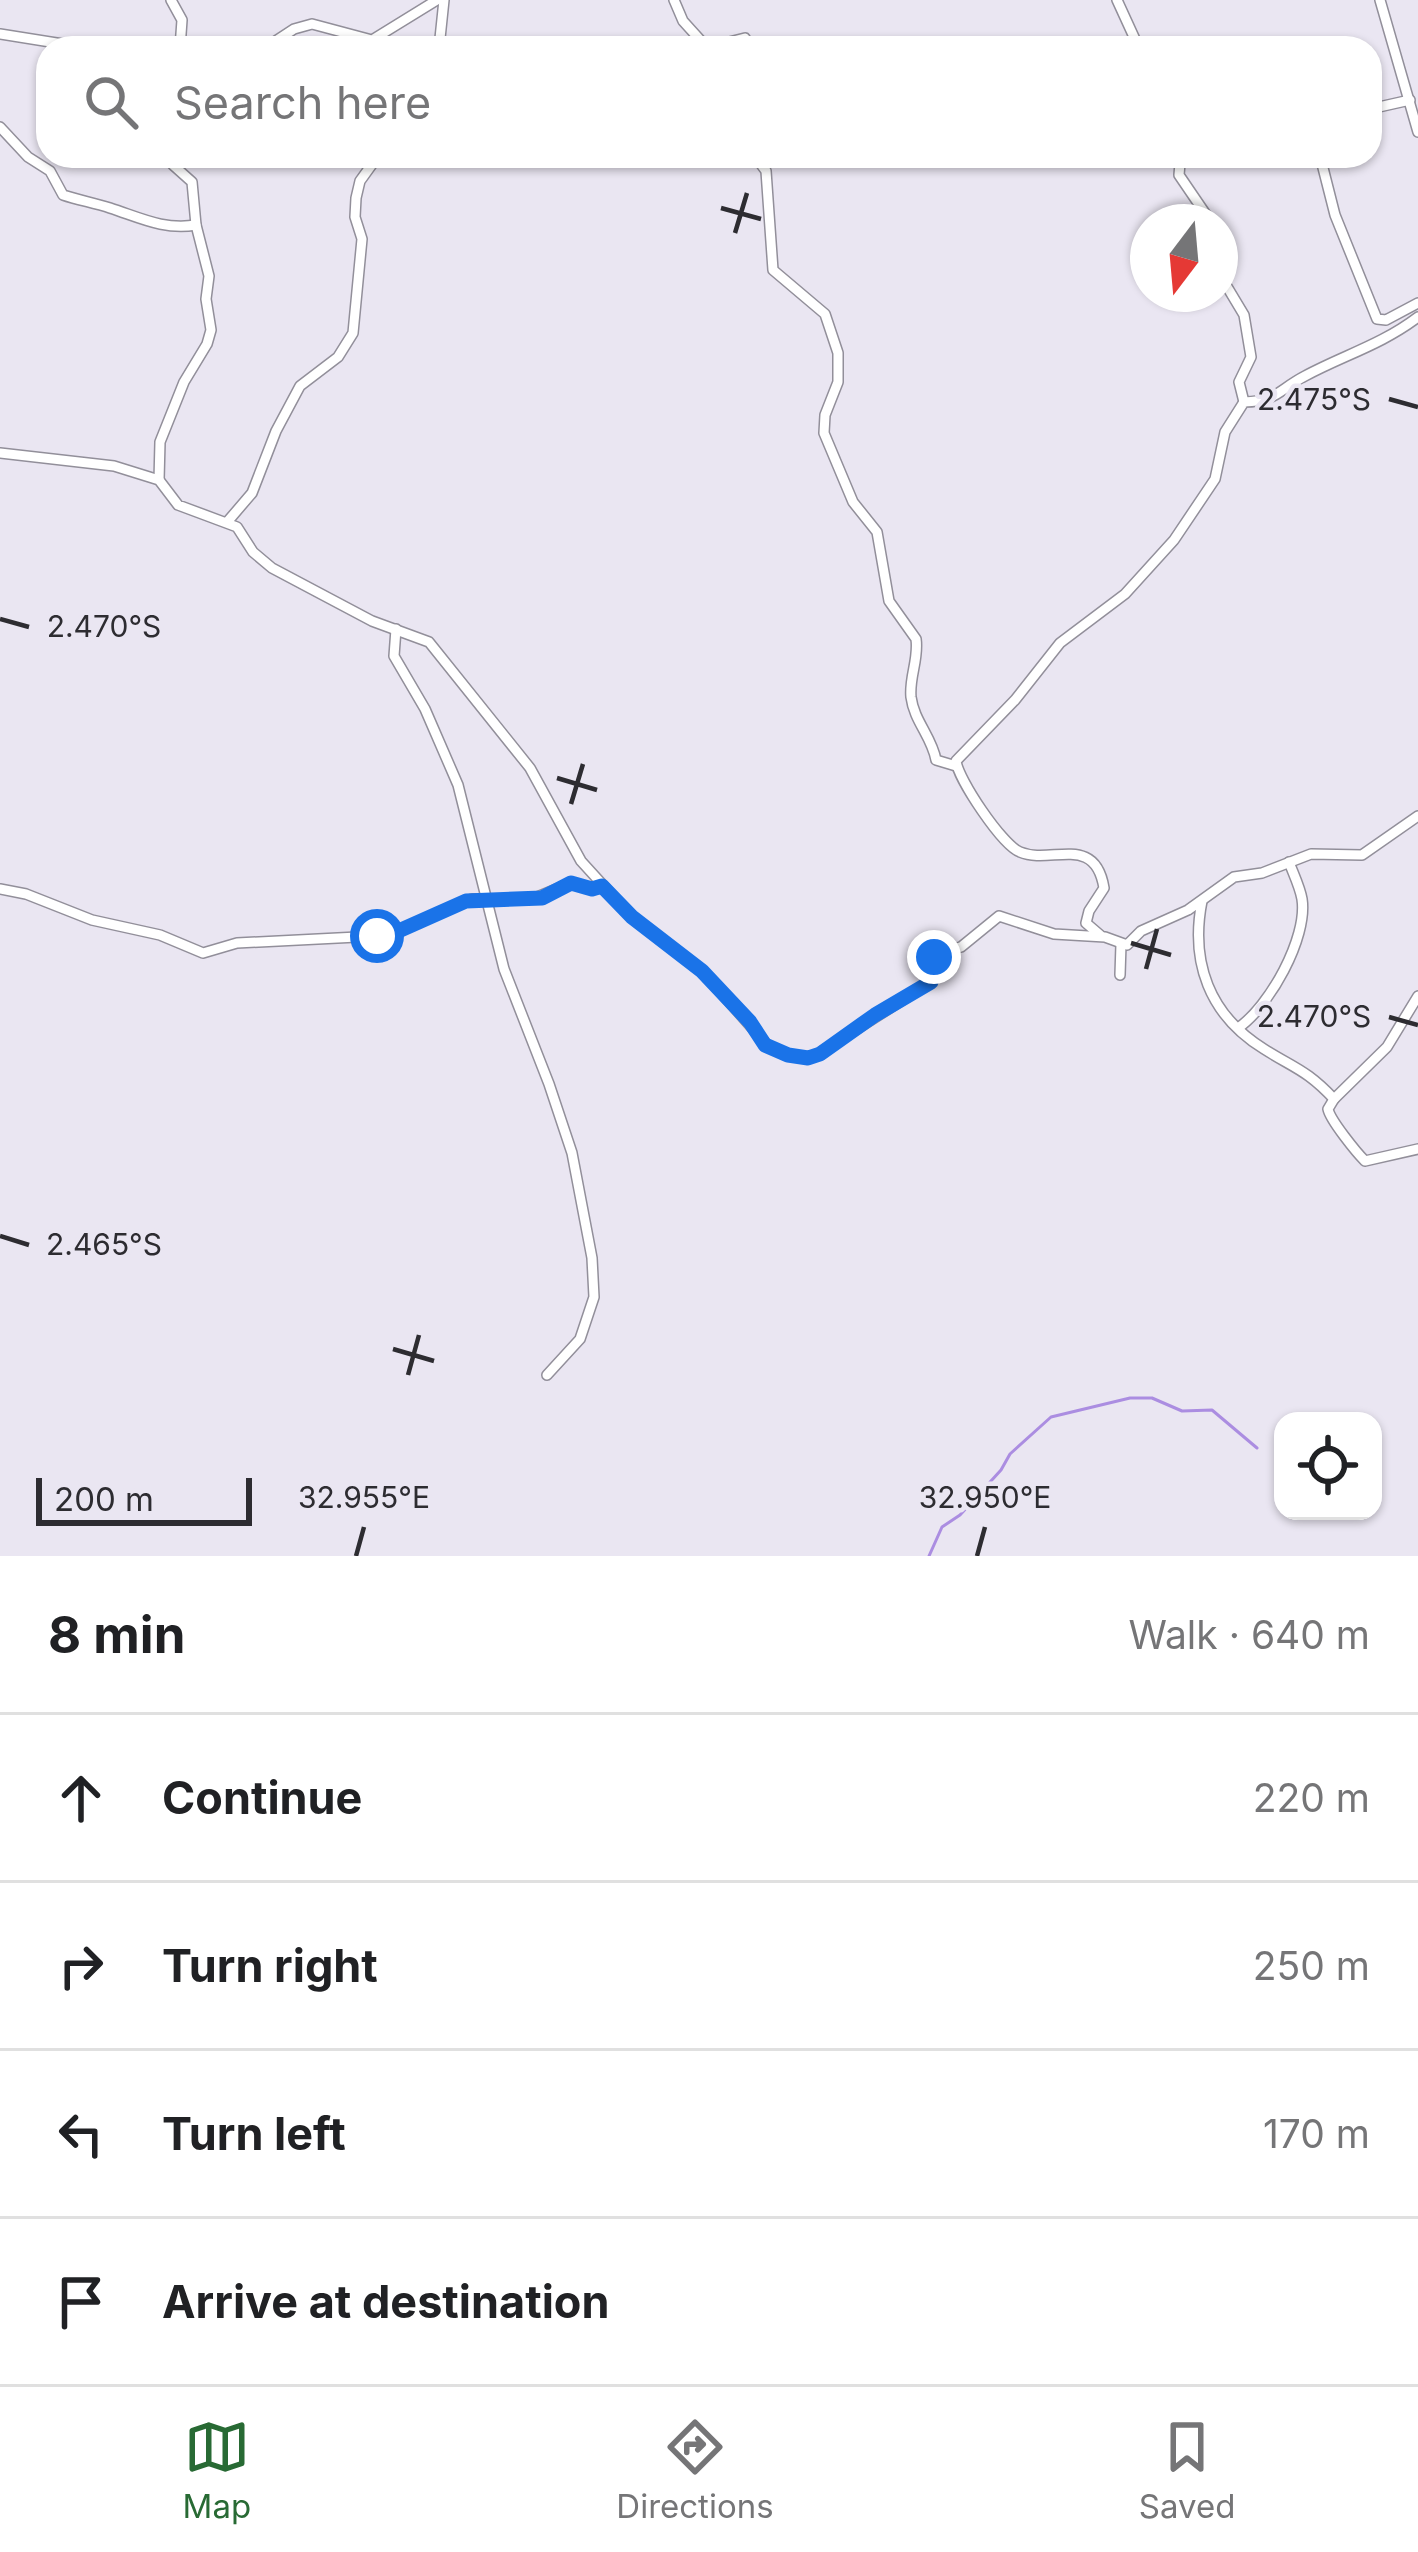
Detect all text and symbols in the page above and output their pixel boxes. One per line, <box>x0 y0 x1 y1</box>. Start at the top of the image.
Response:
search box <box>36 36 1382 168</box>
icon: search <box>78 69 144 135</box>
text: Search here <box>174 75 431 130</box>
north arrow <box>1130 204 1238 312</box>
text: 2.475°S <box>1257 381 1371 417</box>
text: 2.470°S <box>47 608 161 644</box>
route start <box>350 909 404 963</box>
route end <box>907 930 961 984</box>
text: 2.470°S <box>1257 998 1371 1034</box>
text: 2.465°S <box>46 1226 162 1262</box>
map controls <box>1274 1412 1382 1520</box>
button: locate <box>1274 1412 1382 1520</box>
scale bar <box>36 1472 252 1525</box>
text: 200 m <box>54 1479 154 1519</box>
text: 32.955°E <box>298 1479 430 1515</box>
text: 32.950°E <box>919 1479 1051 1515</box>
text: 8 min <box>48 1604 185 1665</box>
text: Walk · 640 m <box>1129 1611 1370 1658</box>
icon: ahead <box>48 1765 114 1831</box>
text: Continue <box>162 1770 362 1825</box>
text: 220 m <box>1253 1774 1370 1821</box>
icon: right <box>48 1933 114 1999</box>
text: Turn right <box>162 1938 378 1993</box>
text: 250 m <box>1253 1942 1370 1989</box>
icon: left <box>48 2101 114 2167</box>
text: Turn left <box>162 2106 346 2161</box>
text: 170 m <box>1263 2110 1370 2157</box>
icon: arrive <box>48 2269 114 2335</box>
text: Arrive at destination <box>162 2274 609 2329</box>
tab: Map <box>183 2414 251 2526</box>
tab: Directions <box>616 2414 774 2526</box>
tab: Saved <box>1139 2414 1235 2526</box>

